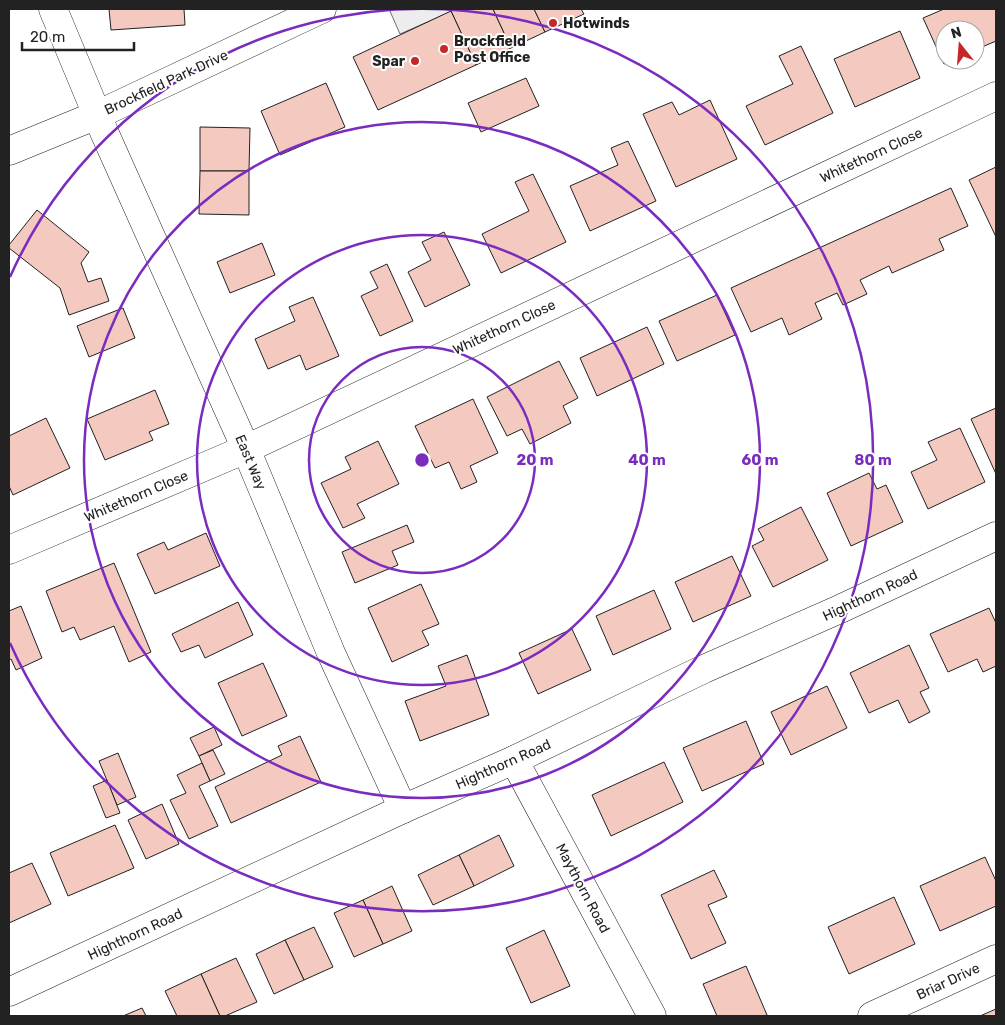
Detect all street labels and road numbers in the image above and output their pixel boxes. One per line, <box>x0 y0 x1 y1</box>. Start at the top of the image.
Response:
street label: Brockfield Park Drive <box>102 46 231 119</box>
street label: Whitethorn Close <box>817 124 925 187</box>
street label: Whitethorn Close <box>450 296 558 359</box>
street label: East Way <box>231 432 270 493</box>
street label: Whitethorn Close <box>82 467 191 526</box>
street label: Highthorn Road <box>820 566 920 625</box>
street label: Highthorn Road <box>453 736 554 793</box>
street label: Maythorn Road <box>552 841 613 936</box>
street label: Highthorn Road <box>85 905 185 964</box>
street label: Briar Drive <box>914 959 983 1004</box>

